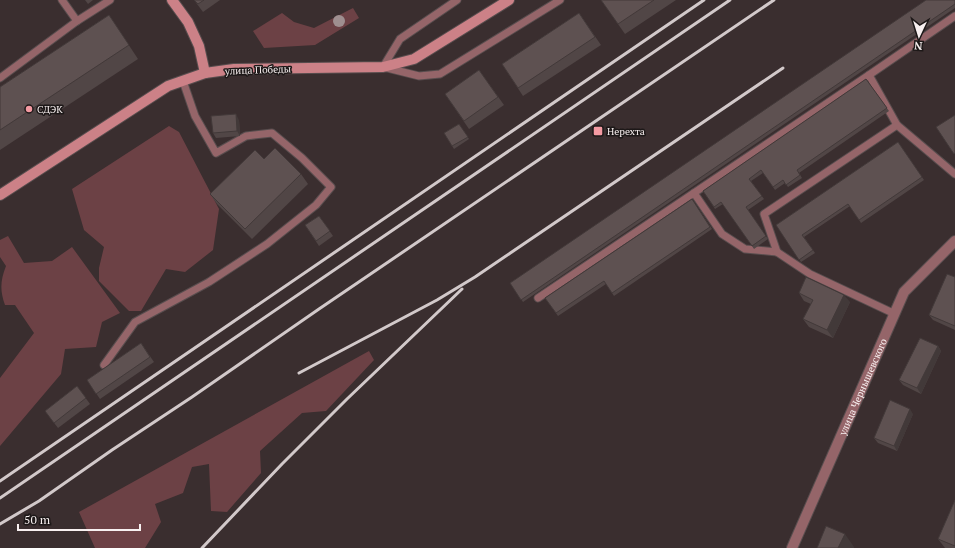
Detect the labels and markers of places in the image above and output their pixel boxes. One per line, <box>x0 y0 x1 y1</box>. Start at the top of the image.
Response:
place label: СДЭК <box>37 103 63 116</box>
marker: СДЭК <box>24 104 34 114</box>
marker: Нерехта <box>592 125 604 137</box>
place label: Нерехта <box>607 125 645 138</box>

